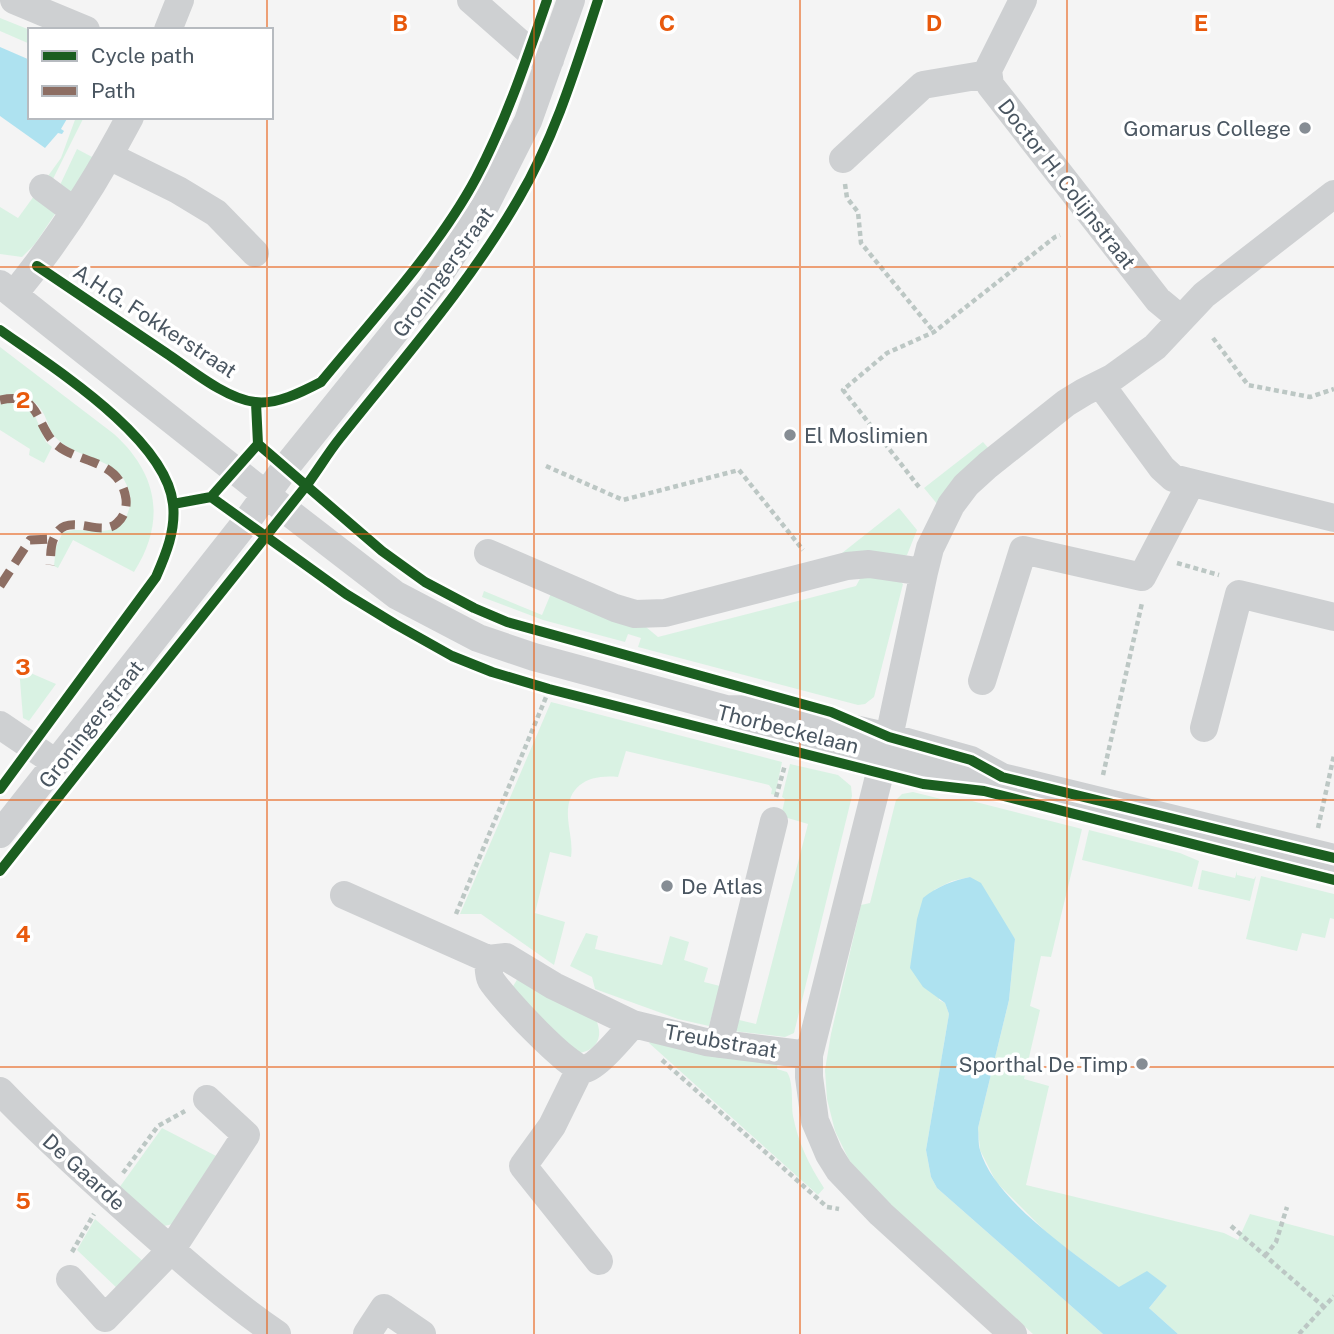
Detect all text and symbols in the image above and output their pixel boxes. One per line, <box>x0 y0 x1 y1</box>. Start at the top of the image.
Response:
text: B <box>392 9 408 36</box>
text: C <box>659 9 675 36</box>
text: D <box>926 9 942 36</box>
text: E <box>1194 9 1208 36</box>
legend <box>28 28 273 119</box>
text: Cycle path <box>91 43 194 68</box>
text: Path <box>91 78 136 103</box>
street label: Doctor H. Colijnstraat <box>993 94 1141 274</box>
place label: Gomarus College <box>1123 116 1291 141</box>
marker: Gomarus College <box>1297 120 1313 136</box>
street label: Groningerstraat <box>387 202 499 342</box>
street label: A.H.G. Fokkerstraat <box>69 259 241 383</box>
text: 2 <box>16 386 30 413</box>
place label: El Moslimien <box>804 423 928 448</box>
marker: El Moslimien <box>782 427 798 443</box>
text: 3 <box>15 653 31 680</box>
street label: Groningerstraat <box>33 655 149 793</box>
street label: Thorbeckelaan <box>715 699 861 759</box>
place label: De Atlas <box>681 874 763 899</box>
marker: De Atlas <box>659 878 675 894</box>
text: 4 <box>15 920 31 947</box>
street label: Treubstraat <box>663 1019 779 1063</box>
place label: Sporthal De Timp <box>958 1052 1128 1077</box>
marker: Sporthal De Timp <box>1134 1056 1150 1072</box>
street label: De Gaarde <box>38 1128 130 1216</box>
text: 5 <box>15 1187 31 1214</box>

